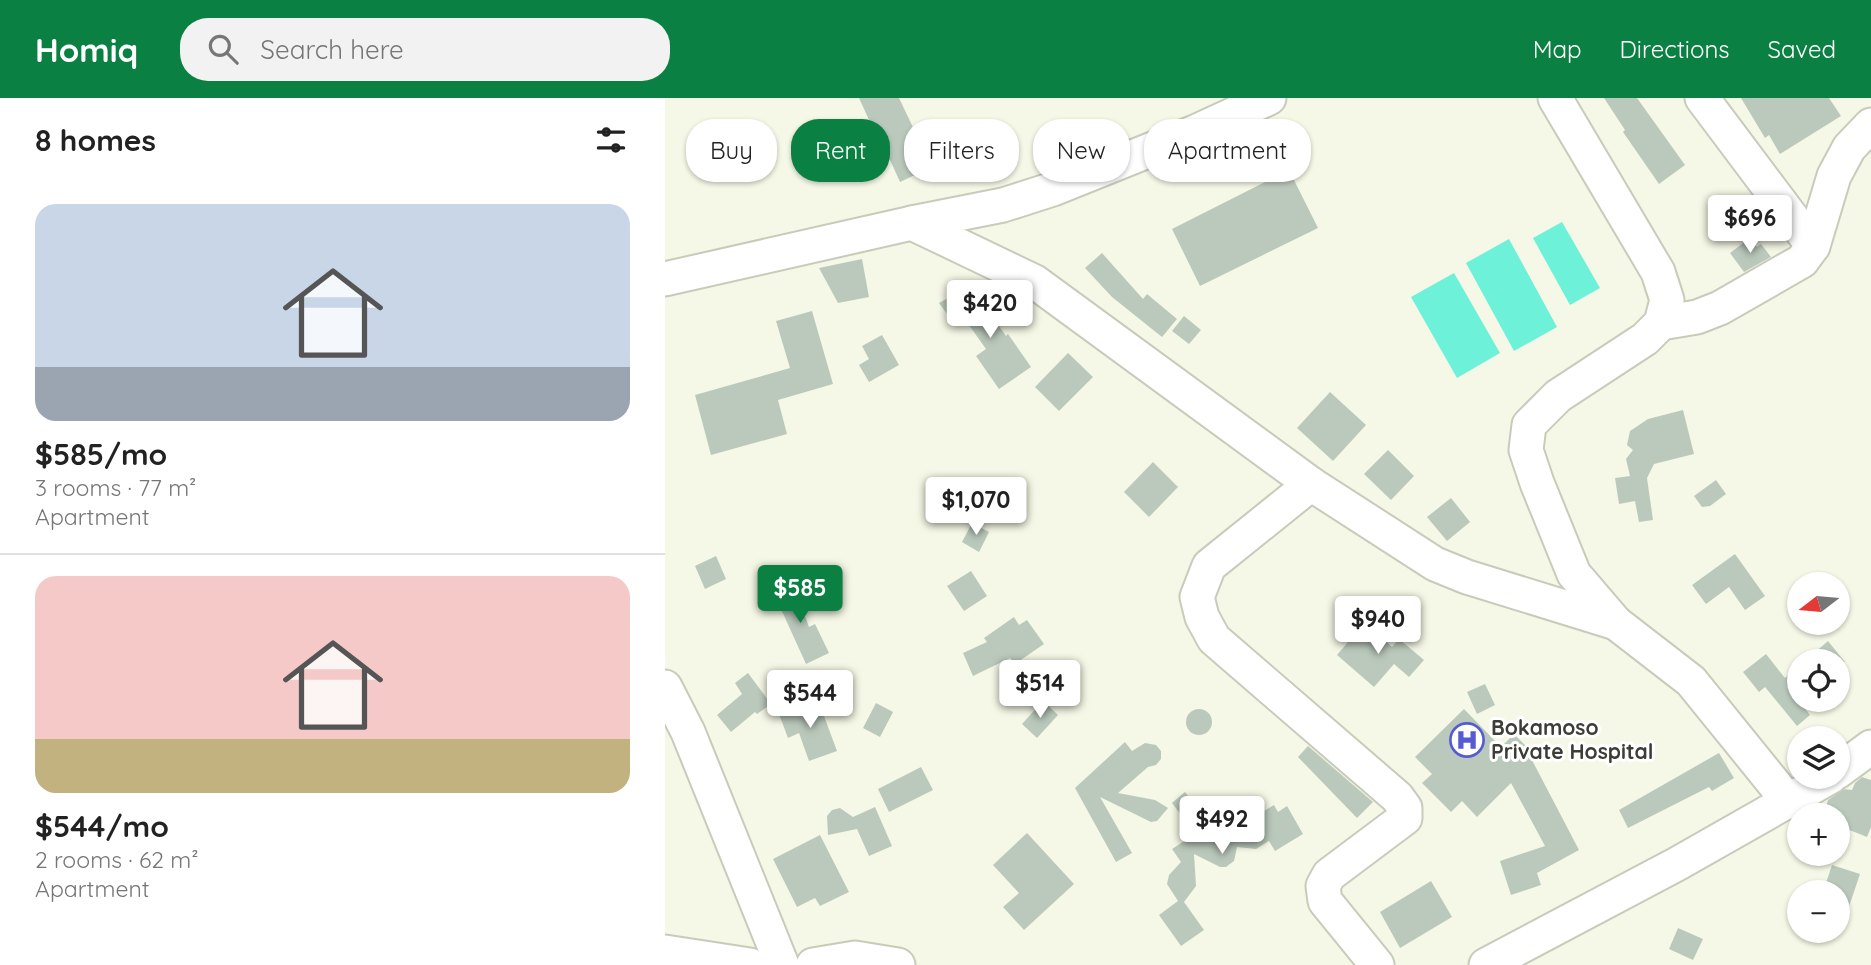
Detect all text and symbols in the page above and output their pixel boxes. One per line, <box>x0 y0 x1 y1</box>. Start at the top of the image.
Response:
search box <box>180 18 670 81</box>
text: Homiq <box>35 29 138 70</box>
icon: search <box>204 30 242 68</box>
text: Search here <box>260 33 404 66</box>
text: Map <box>1533 34 1582 64</box>
text: Directions <box>1620 34 1730 64</box>
text: Saved <box>1768 34 1836 64</box>
chip: Buy <box>686 119 777 182</box>
chip: Rent <box>791 119 890 182</box>
chip: Filters <box>904 119 1019 182</box>
chip: New <box>1033 119 1130 182</box>
chip: Apartment <box>1144 119 1311 182</box>
text: 8 homes <box>35 121 156 159</box>
icon: filters <box>592 121 630 159</box>
pin: $696 <box>1709 195 1791 255</box>
text: $696 <box>1724 203 1776 232</box>
icon: home <box>270 250 396 376</box>
pin: $420 <box>949 280 1031 340</box>
text: $420 <box>963 288 1017 317</box>
text: $585/mo <box>35 435 167 473</box>
text: 3 rooms · 77 m² <box>35 473 196 502</box>
pin: $1,070 <box>919 478 1033 537</box>
text: $1,070 <box>942 485 1010 514</box>
text: Apartment <box>35 502 149 531</box>
pin: $585 <box>759 566 841 625</box>
north arrow <box>1787 572 1850 635</box>
map controls <box>1787 572 1850 943</box>
text: $585 <box>774 573 826 602</box>
pin: $940 <box>1337 596 1419 656</box>
text: $940 <box>1351 604 1405 633</box>
icon: home <box>270 622 396 748</box>
button: locate <box>1787 649 1850 712</box>
pin: $514 <box>999 660 1081 720</box>
text: $514 <box>1015 668 1065 697</box>
pin: $544 <box>769 670 851 730</box>
text: $544 <box>783 678 837 707</box>
place label: Bokamoso Private Hospital <box>1491 714 1653 764</box>
hospital icon: Bokamoso Private Hospital <box>1448 721 1486 759</box>
button: layers <box>1787 726 1850 789</box>
pin: $492 <box>1181 796 1263 856</box>
button: + <box>1787 803 1850 866</box>
text: $492 <box>1196 804 1248 833</box>
text: $544/mo <box>35 807 169 845</box>
text: 2 rooms · 62 m² <box>35 845 199 874</box>
text: Apartment <box>35 874 149 903</box>
button: − <box>1787 880 1850 943</box>

